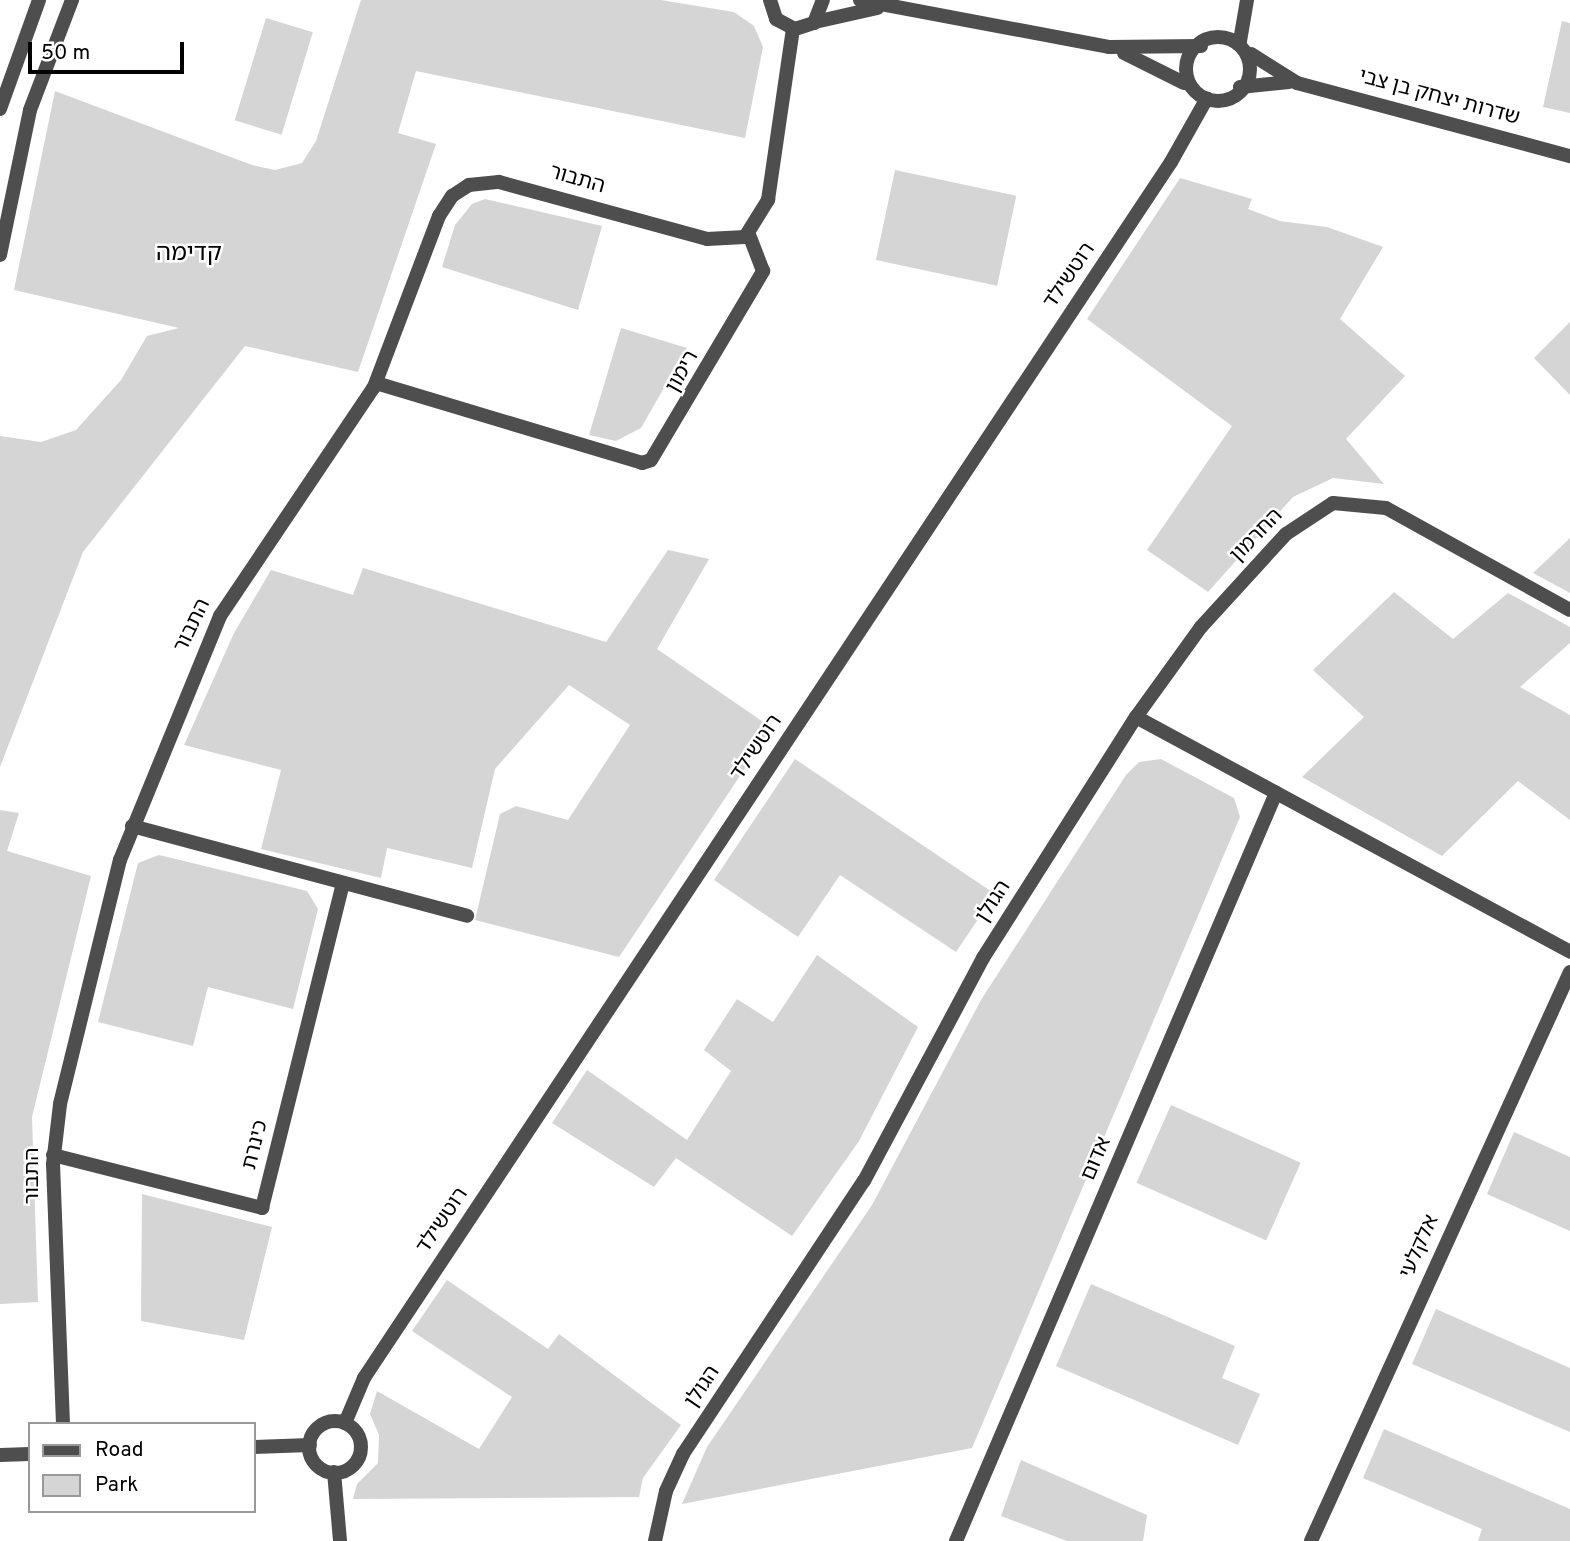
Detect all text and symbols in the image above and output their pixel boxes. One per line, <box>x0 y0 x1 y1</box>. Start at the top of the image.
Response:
scale bar <box>32 28 187 72</box>
text: 50 m <box>41 40 90 67</box>
street label: שדרות יצחק בן צבי <box>1356 64 1522 132</box>
street label: התבור <box>546 160 608 200</box>
street label: רוטשילד <box>1039 238 1101 314</box>
district label: קדימה <box>156 241 222 269</box>
street label: רימון <box>661 347 705 397</box>
street label: החרמון <box>1225 504 1289 568</box>
street label: התבור <box>169 595 217 657</box>
street label: רוטשילד <box>726 710 788 786</box>
street label: הגולן <box>971 876 1017 928</box>
street label: כינרת <box>238 1118 274 1172</box>
street label: אדום <box>1077 1133 1117 1185</box>
street label: התבור <box>20 1148 46 1204</box>
street label: רוטשילד <box>412 1183 474 1259</box>
street label: אלקלעי <box>1395 1211 1445 1283</box>
street label: הגולן <box>680 1361 726 1413</box>
legend <box>28 1422 256 1513</box>
text: Road <box>95 1437 144 1464</box>
text: Park <box>95 1472 138 1499</box>

